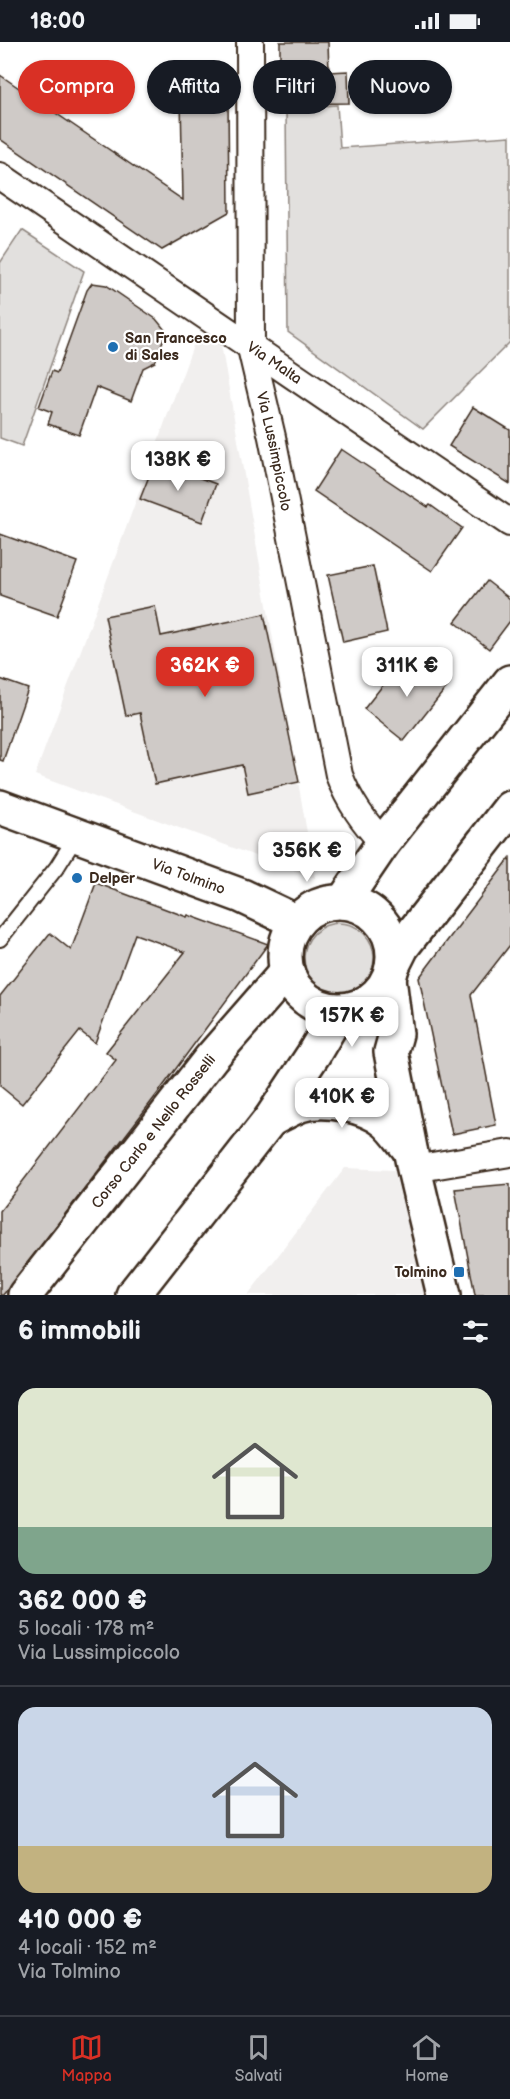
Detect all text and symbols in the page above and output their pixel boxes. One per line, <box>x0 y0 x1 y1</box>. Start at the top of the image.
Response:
text: 18:00 <box>30 8 85 35</box>
chip: Compra <box>18 60 135 114</box>
chip: Affitta <box>147 60 241 114</box>
chip: Filtri <box>253 60 336 114</box>
chip: Nuovo <box>348 60 452 114</box>
place label: San Francesco di Sales <box>125 329 227 365</box>
street label: Via Malta <box>243 337 306 388</box>
marker: San Francesco di Sales <box>106 340 120 354</box>
street label: Via Lussimpiccolo <box>252 390 296 513</box>
pin: 138K € <box>129 441 227 492</box>
text: 138K € <box>145 448 211 472</box>
pin: 362K € <box>156 647 254 698</box>
pin: 311K € <box>358 647 456 698</box>
text: 362K € <box>170 654 240 678</box>
text: 311K € <box>376 654 438 678</box>
pin: 356K € <box>258 832 356 883</box>
text: 356K € <box>272 839 342 863</box>
street label: Via Tolmino <box>149 854 228 899</box>
place label: Delper <box>89 869 136 888</box>
marker: Delper <box>70 871 84 885</box>
pin: 157K € <box>303 997 401 1048</box>
text: 157K € <box>319 1004 385 1028</box>
street label: Corso Carlo e Nello Rosselli <box>87 1050 220 1212</box>
pin: 410K € <box>293 1078 391 1129</box>
text: 410K € <box>309 1085 375 1109</box>
place label: Tolmino <box>394 1263 447 1282</box>
marker: Tolmino <box>452 1265 466 1279</box>
icon: filters <box>459 1315 492 1348</box>
text: 6 immobili <box>18 1316 141 1347</box>
icon: home <box>201 1427 309 1535</box>
text: 362 000 € <box>18 1586 147 1617</box>
text: 5 locali · 178 m² <box>18 1617 154 1641</box>
text: Via Lussimpiccolo <box>18 1641 180 1665</box>
icon: home <box>201 1746 309 1854</box>
text: 410 000 € <box>18 1905 142 1936</box>
text: 4 locali · 152 m² <box>18 1936 157 1960</box>
text: Via Tolmino <box>18 1960 121 1984</box>
tab: Mappa <box>61 2031 112 2086</box>
tab: Salvati <box>235 2031 282 2086</box>
tab: Home <box>405 2031 449 2086</box>

